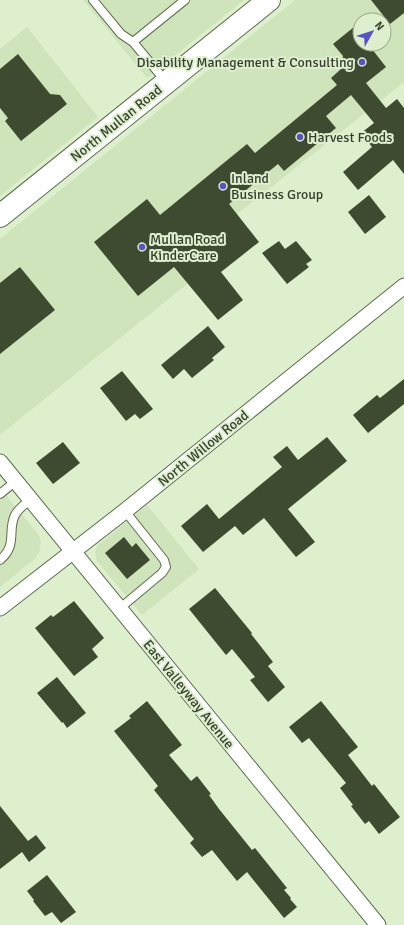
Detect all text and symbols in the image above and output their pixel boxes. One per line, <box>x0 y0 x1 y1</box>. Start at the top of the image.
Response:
north arrow <box>352 12 392 52</box>
text: N <box>372 19 387 33</box>
place label: Disability Management & Consulting <box>137 54 354 71</box>
marker: Disability Management & Consulting <box>357 57 367 67</box>
street label: North Mullan Road <box>67 81 165 165</box>
place label: Harvest Foods <box>308 129 392 146</box>
marker: Harvest Foods <box>295 132 305 142</box>
place label: Inland Business Group <box>231 170 323 203</box>
marker: Inland Business Group <box>218 181 228 191</box>
place label: Mullan Road KinderCare <box>150 231 225 264</box>
marker: Mullan Road KinderCare <box>137 242 147 252</box>
street label: North Willow Road <box>155 407 252 490</box>
street label: East Valleyway Avenue <box>139 636 238 752</box>

